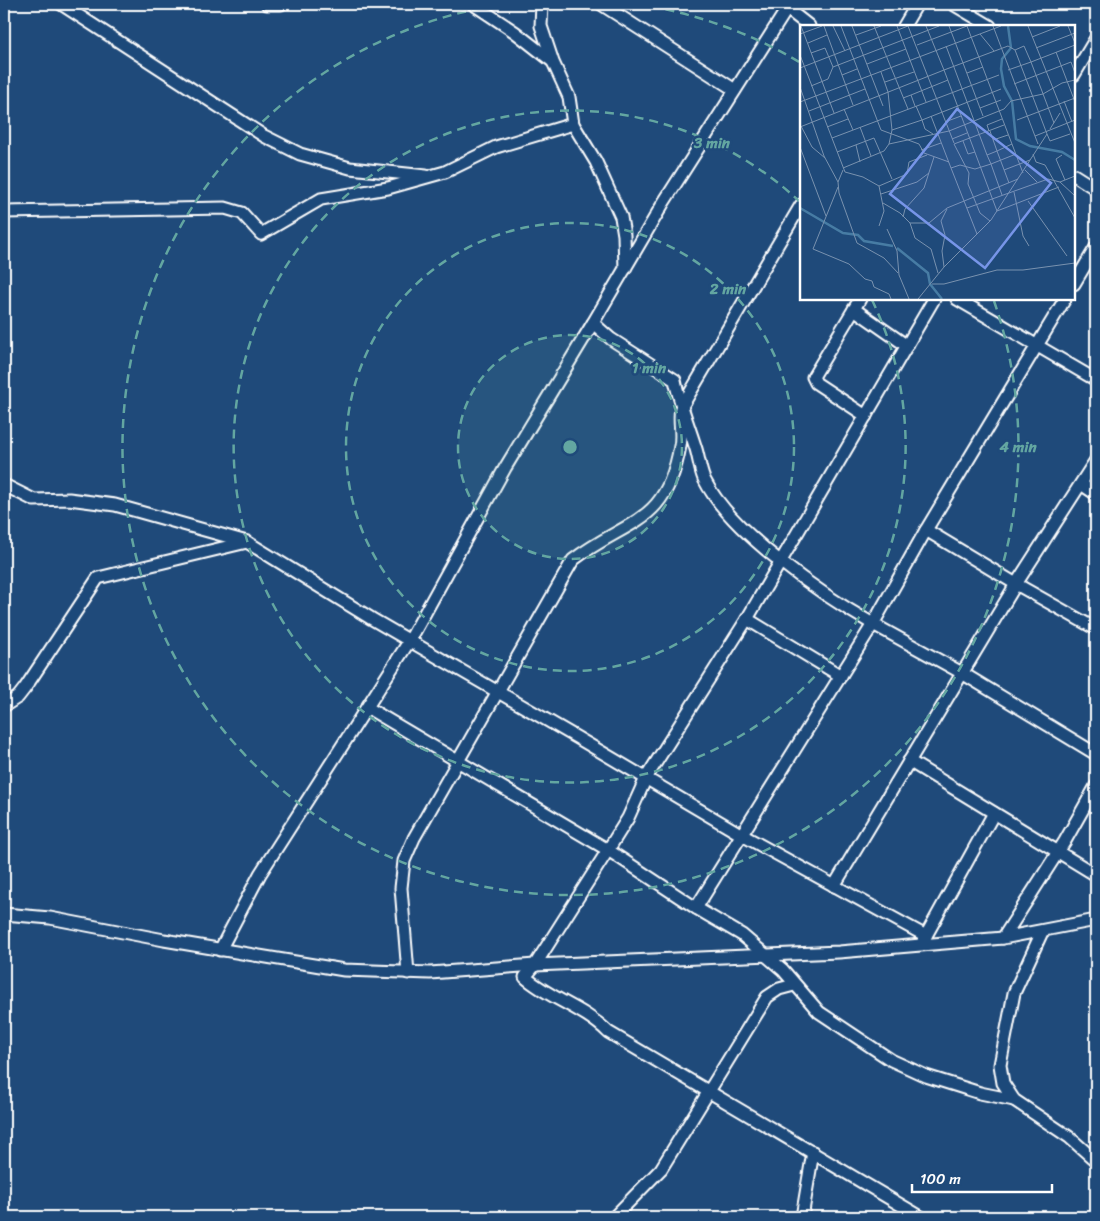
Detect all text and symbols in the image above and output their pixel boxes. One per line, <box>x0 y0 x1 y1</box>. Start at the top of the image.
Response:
inset map <box>800 25 1075 300</box>
text: 3 min <box>693 130 731 156</box>
text: 2 min <box>709 276 747 302</box>
text: 1 min <box>632 355 667 381</box>
text: 4 min <box>998 434 1037 460</box>
centre of rings <box>561 438 579 456</box>
scale bar <box>912 1161 1052 1193</box>
text: 100 m <box>920 1166 961 1192</box>

